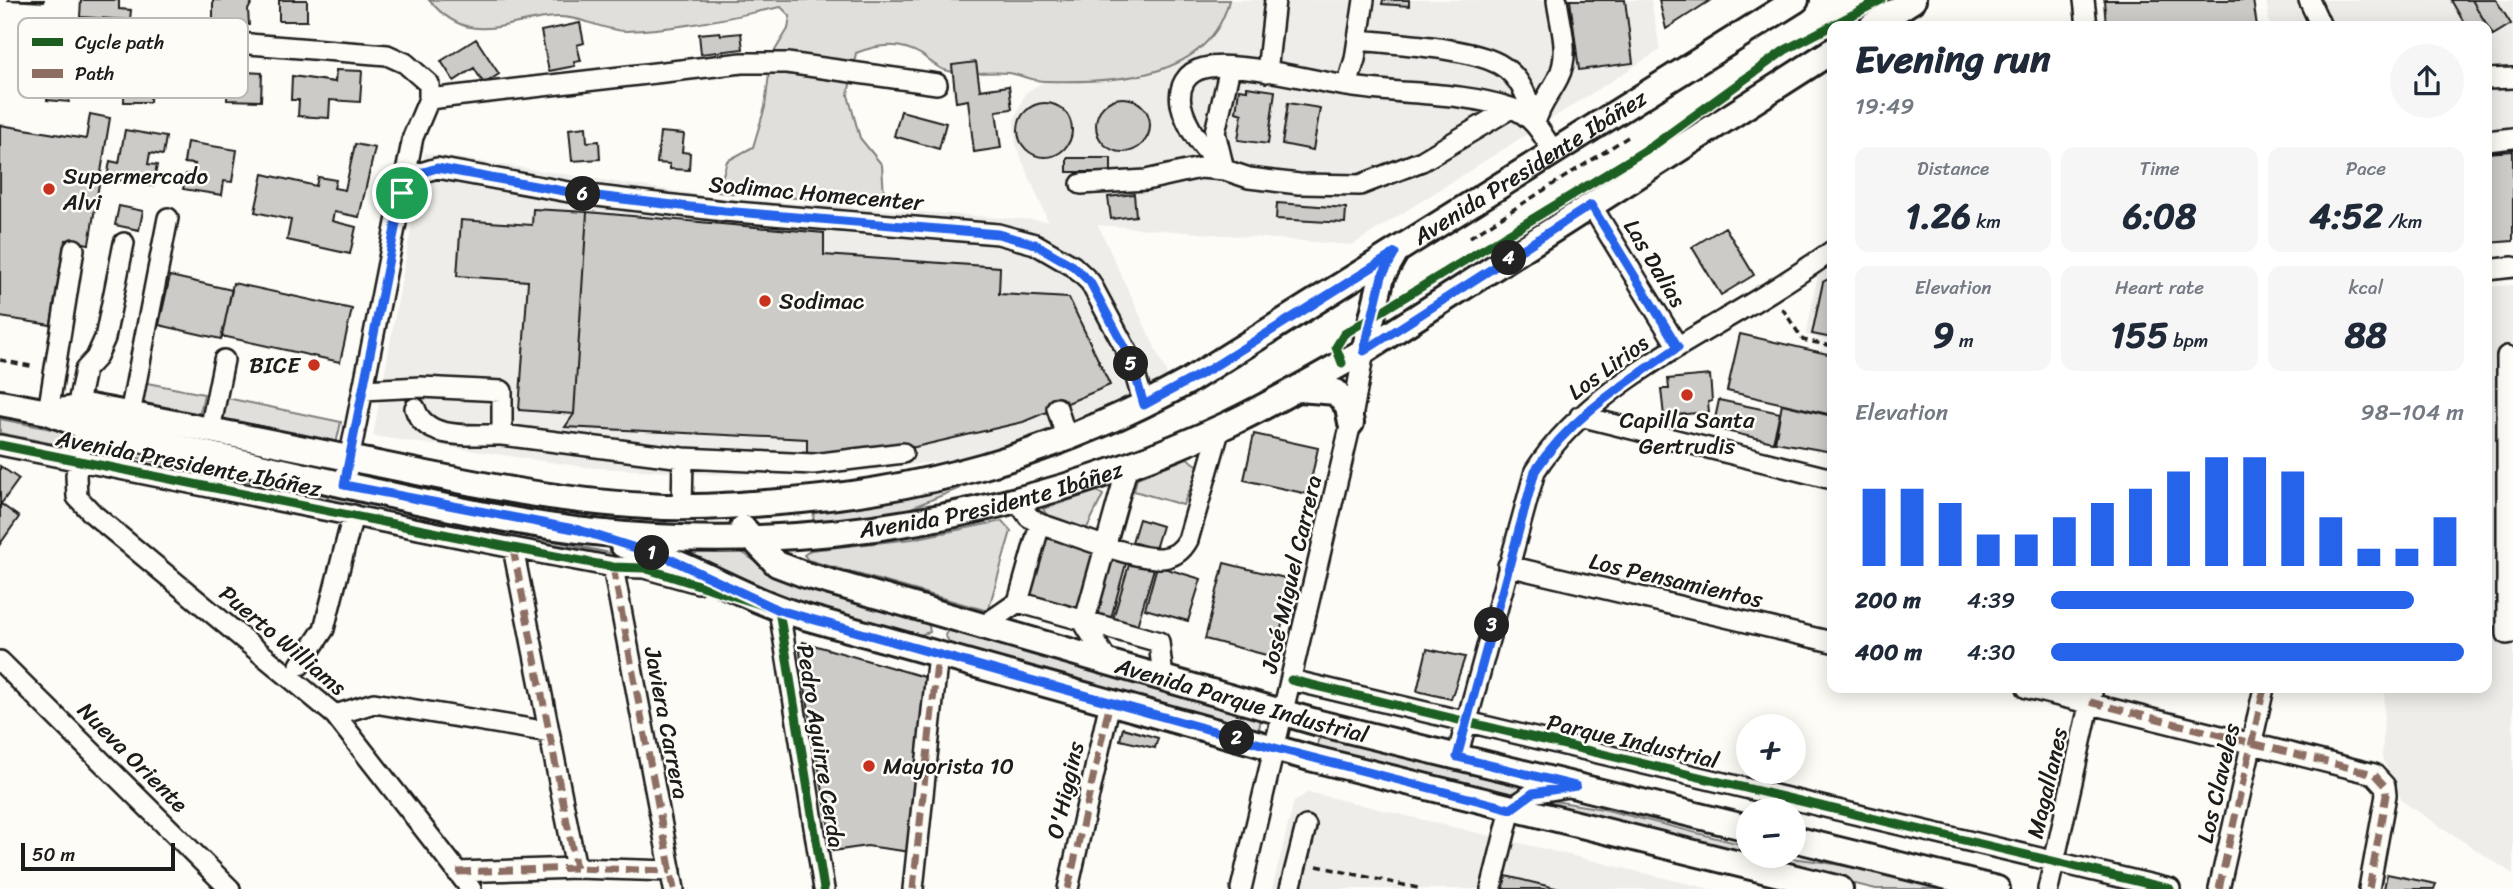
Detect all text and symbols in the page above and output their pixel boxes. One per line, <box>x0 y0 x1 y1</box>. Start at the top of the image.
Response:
legend <box>18 18 248 98</box>
text: Cycle path <box>75 26 164 59</box>
text: Evening run <box>1855 26 2051 93</box>
button: share <box>2390 44 2464 118</box>
text: Path <box>75 57 114 90</box>
street label: Avenida Presidente Ibáñez <box>1404 78 1656 257</box>
text: 19:49 <box>1855 86 1914 127</box>
text: Distance <box>1917 152 1989 185</box>
text: Time <box>2139 152 2180 185</box>
text: Pace <box>2346 152 2386 185</box>
place label: Supermercado Alvi <box>62 156 208 223</box>
pin <box>372 163 432 223</box>
street label: Sodimac Homecenter <box>707 164 926 223</box>
icon: arrive <box>383 174 421 212</box>
pin: 6 <box>566 176 600 212</box>
text: 6 <box>577 177 588 210</box>
marker: Supermercado Alvi <box>41 181 57 197</box>
text: 1.26 <box>1906 185 1971 247</box>
text: 6:08 <box>2123 185 2196 247</box>
text: 4:52 <box>2309 185 2383 247</box>
text: km <box>1971 205 2001 238</box>
text: /km <box>2383 205 2422 238</box>
street label: Las Dalias <box>1612 211 1698 316</box>
pin: 4 <box>1492 240 1526 276</box>
text: 4 <box>1503 241 1514 274</box>
text: Elevation <box>1915 271 1992 304</box>
text: Heart rate <box>2115 271 2204 304</box>
text: kcal <box>2349 271 2383 304</box>
place label: Sodimac <box>779 281 865 322</box>
marker: Sodimac <box>757 293 773 309</box>
text: 9 <box>1933 304 1954 366</box>
text: 155 <box>2111 304 2168 366</box>
text: 88 <box>2345 304 2387 366</box>
street label: Los Lirios <box>1559 323 1658 411</box>
text: m <box>1954 324 1974 357</box>
text: bpm <box>2168 324 2208 357</box>
place label: BICE <box>249 345 301 386</box>
pin: 5 <box>1114 346 1148 382</box>
text: 5 <box>1125 347 1136 380</box>
marker: BICE <box>306 357 322 373</box>
marker: Capilla Santa Gertrudis <box>1679 387 1695 403</box>
text: Elevation <box>1855 392 1948 433</box>
text: 98–104 m <box>2361 392 2464 433</box>
place label: Capilla Santa Gertrudis <box>1619 400 1755 467</box>
street label: Avenida Presidente Ibáñez <box>52 417 326 510</box>
street label: Avenida Presidente Ibáñez <box>856 449 1130 551</box>
street label: José Miguel Carrera <box>1249 471 1334 678</box>
pin: 1 <box>634 536 670 570</box>
text: 1 <box>647 536 656 569</box>
street label: Los Pensamientos <box>1585 541 1767 620</box>
street label: Puerto Williams <box>209 574 356 707</box>
text: 200 m <box>1855 580 1921 621</box>
text: 4:39 <box>1967 580 2015 621</box>
pin: 3 <box>1474 608 1510 642</box>
text: 3 <box>1486 608 1497 641</box>
text: 400 m <box>1855 632 1922 673</box>
text: 4:30 <box>1967 632 2015 673</box>
street label: Pedro Aguirre Cerda <box>784 641 857 851</box>
street label: Javiera Carrera <box>631 642 701 803</box>
street label: Avenida Parque Industrial <box>1109 645 1373 755</box>
street label: Nueva Oriente <box>67 692 198 823</box>
street label: Parque Industrial <box>1543 702 1723 781</box>
map controls <box>1736 714 1806 868</box>
button: + <box>1736 714 1806 784</box>
street label: Los Claveles <box>2185 719 2252 847</box>
pin: 2 <box>1220 720 1254 756</box>
text: 2 <box>1231 721 1242 754</box>
street label: Magallanes <box>2015 723 2080 843</box>
street label: O'Higgins <box>1034 737 1097 843</box>
place label: Mayorista 10 <box>883 746 1014 787</box>
marker: Mayorista 10 <box>861 758 877 774</box>
button: − <box>1736 798 1806 868</box>
text: 50 m <box>32 838 75 871</box>
scale bar <box>21 840 175 872</box>

